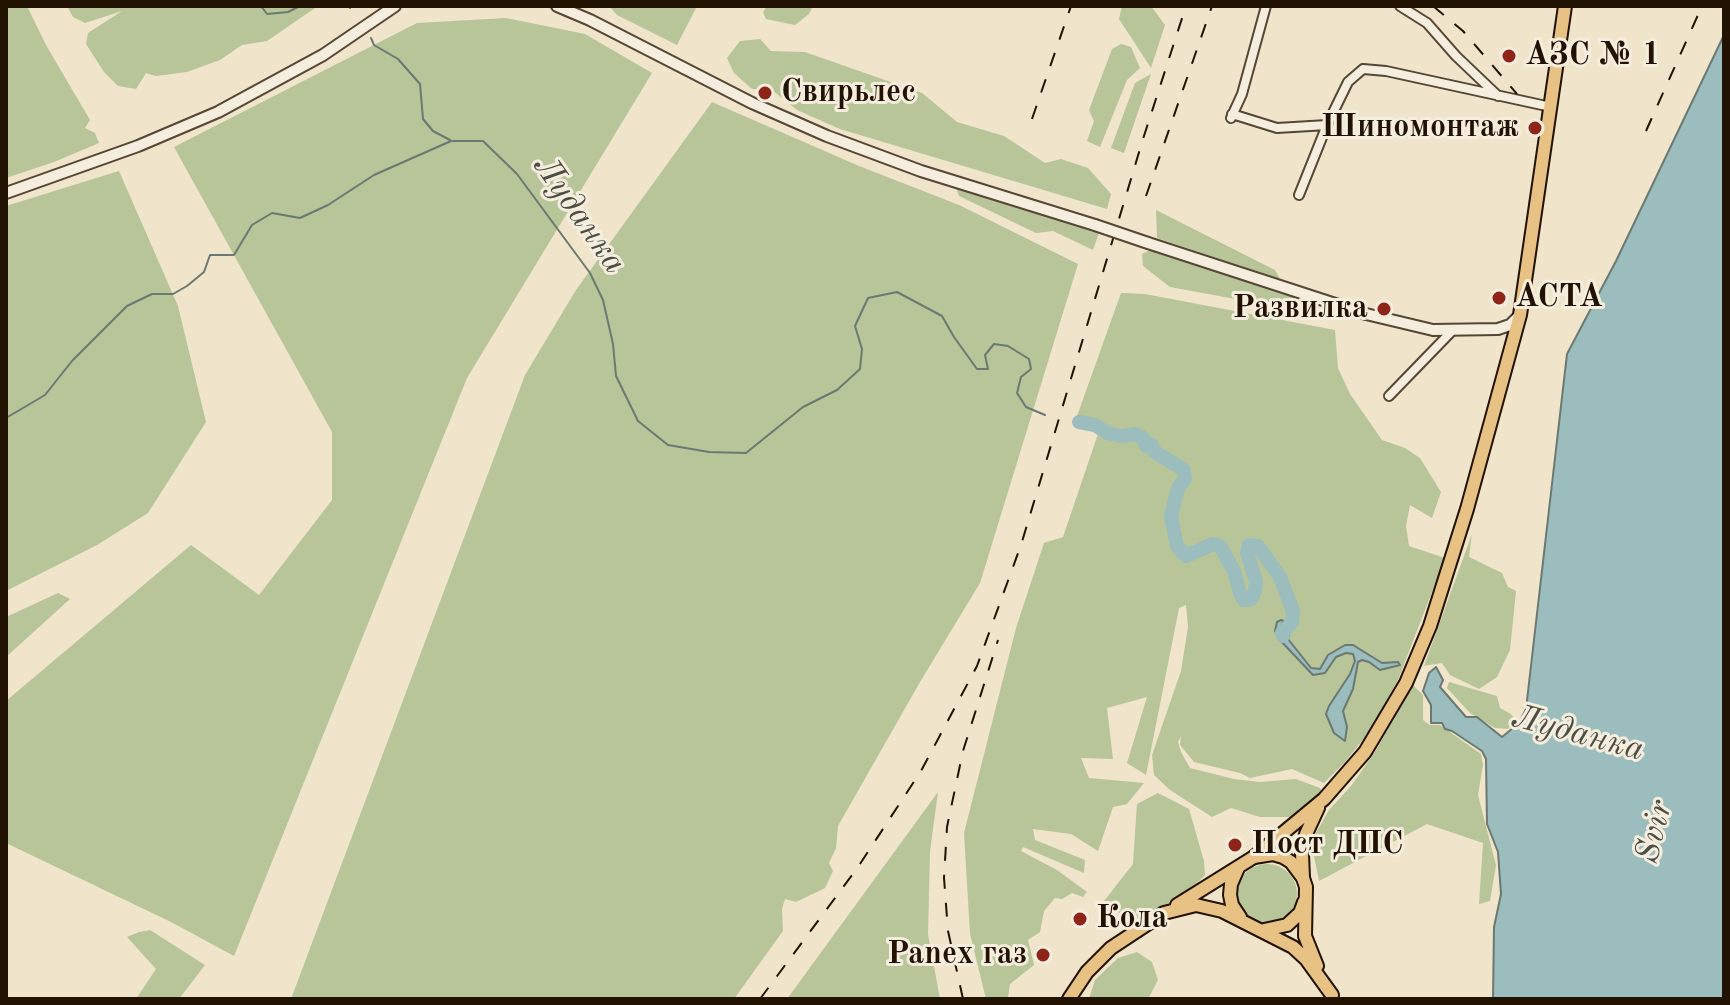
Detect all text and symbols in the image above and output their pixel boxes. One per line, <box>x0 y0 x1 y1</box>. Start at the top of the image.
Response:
place label: АЗС № 1 <box>1525 37 1660 75</box>
marker: АЗС № 1 <box>1500 47 1518 65</box>
place label: Свирьлес <box>781 74 916 112</box>
marker: Свирьлес <box>756 84 774 102</box>
place label: Шиномонтаж <box>1321 109 1519 147</box>
marker: Шиномонтаж <box>1526 119 1544 137</box>
water label: Луданка <box>524 148 634 282</box>
place label: АСТА <box>1515 279 1603 317</box>
marker: АСТА <box>1490 289 1508 307</box>
place label: Развилка <box>1232 290 1368 328</box>
marker: Развилка <box>1375 300 1393 318</box>
water label: Луданка <box>1508 697 1648 771</box>
water label: Svir <box>1628 796 1682 868</box>
place label: Пост ДПС <box>1251 826 1403 864</box>
marker: Пост ДПС <box>1226 836 1244 854</box>
place label: Кола <box>1096 900 1168 938</box>
marker: Кола <box>1071 910 1089 928</box>
place label: Panex газ <box>887 936 1027 974</box>
marker: Panex газ <box>1034 946 1052 964</box>

